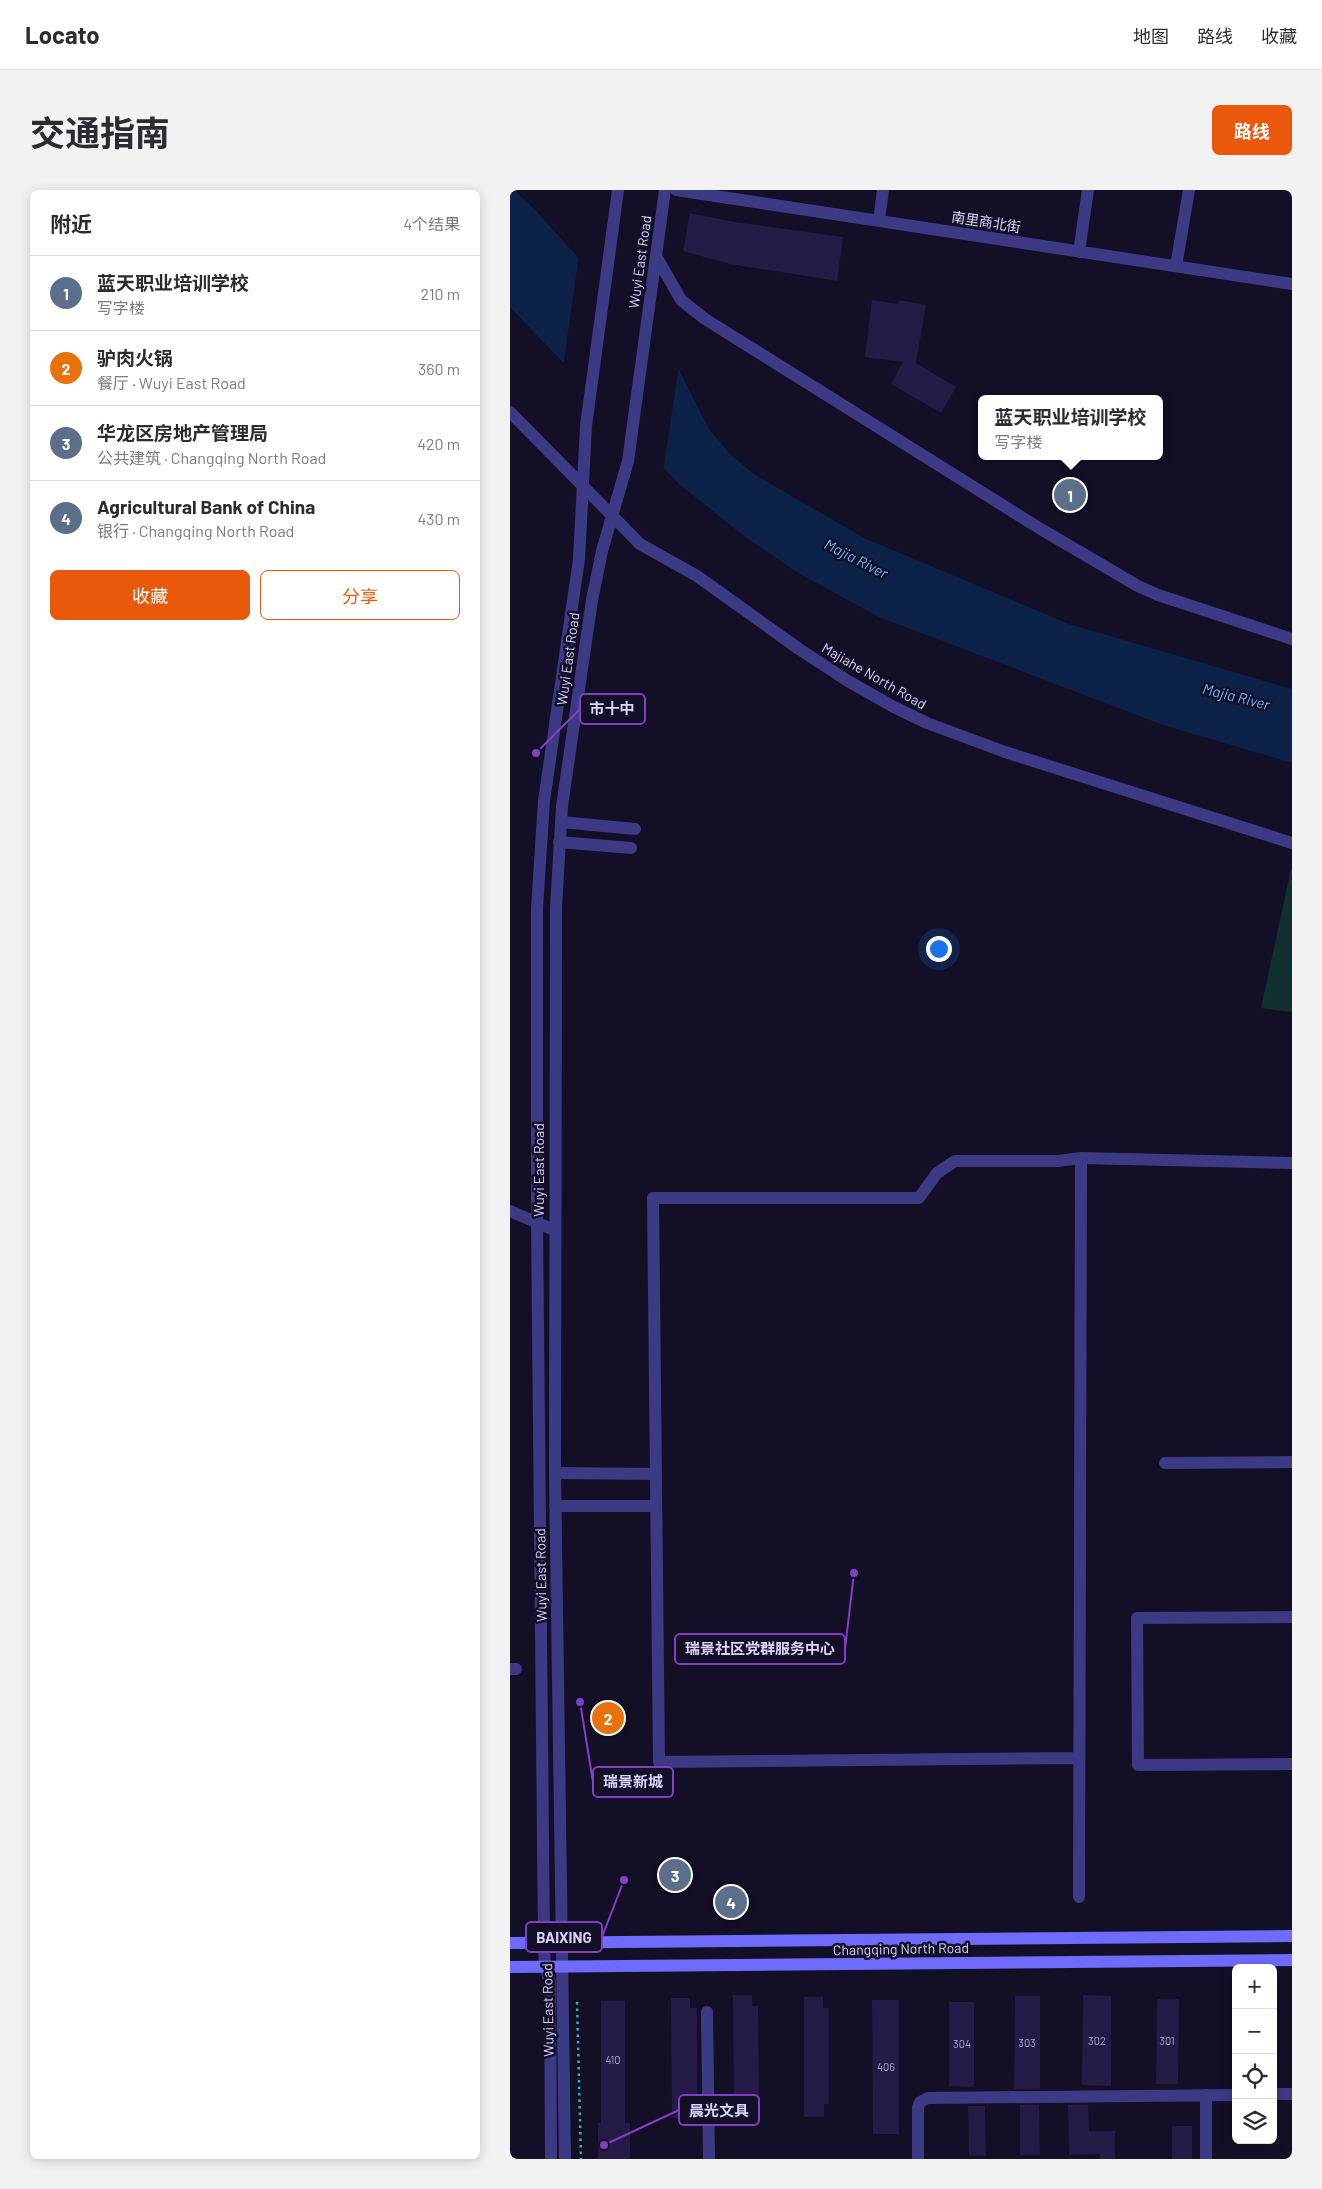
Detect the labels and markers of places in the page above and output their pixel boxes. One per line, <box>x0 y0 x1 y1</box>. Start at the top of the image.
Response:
pin: 1 <box>1054 476 1086 514</box>
callout: 市十中 <box>580 694 645 724</box>
callout: 瑞景社区党群服务中心 <box>675 1634 845 1664</box>
pin: 2 <box>592 1699 624 1737</box>
callout: 瑞景新城 <box>593 1767 673 1797</box>
pin: 3 <box>659 1856 691 1894</box>
pin: 4 <box>715 1883 747 1921</box>
callout: BAIXING <box>526 1922 602 1952</box>
callout: 晨光文具 <box>679 2095 759 2125</box>

